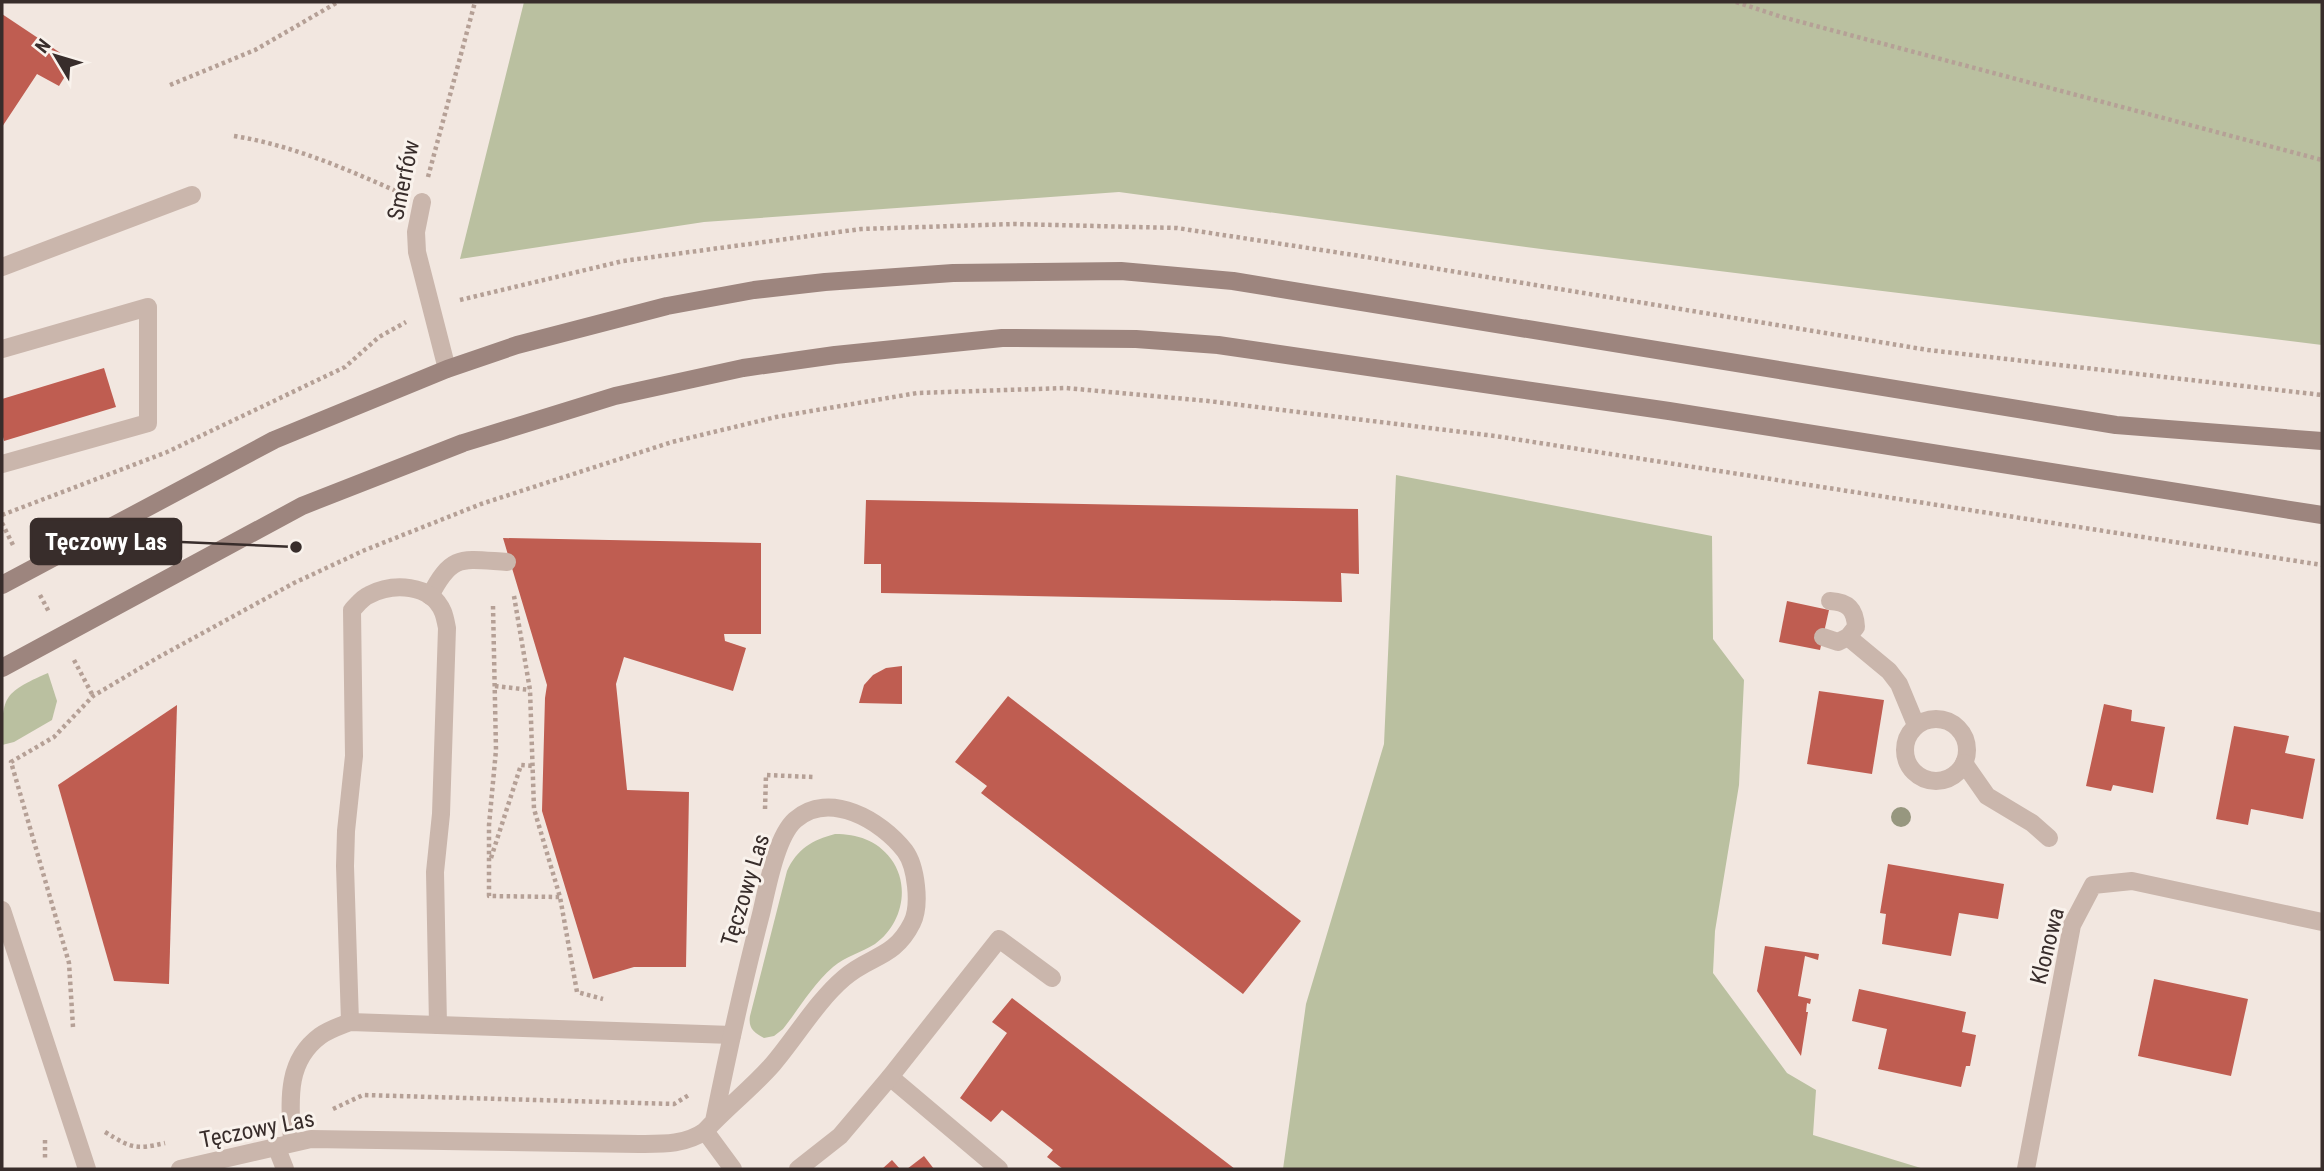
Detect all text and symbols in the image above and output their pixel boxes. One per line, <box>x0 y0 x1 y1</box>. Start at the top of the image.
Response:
north arrow <box>21 21 91 91</box>
text: N <box>30 34 56 58</box>
street label: Smerfów <box>382 138 425 223</box>
callout: Tęczowy Las <box>31 519 181 564</box>
text: Tęczowy Las <box>45 528 167 556</box>
street label: Tęczowy Las <box>716 831 775 950</box>
street label: Klonowa <box>2025 905 2070 987</box>
street label: Tęczowy Las <box>198 1105 317 1154</box>

